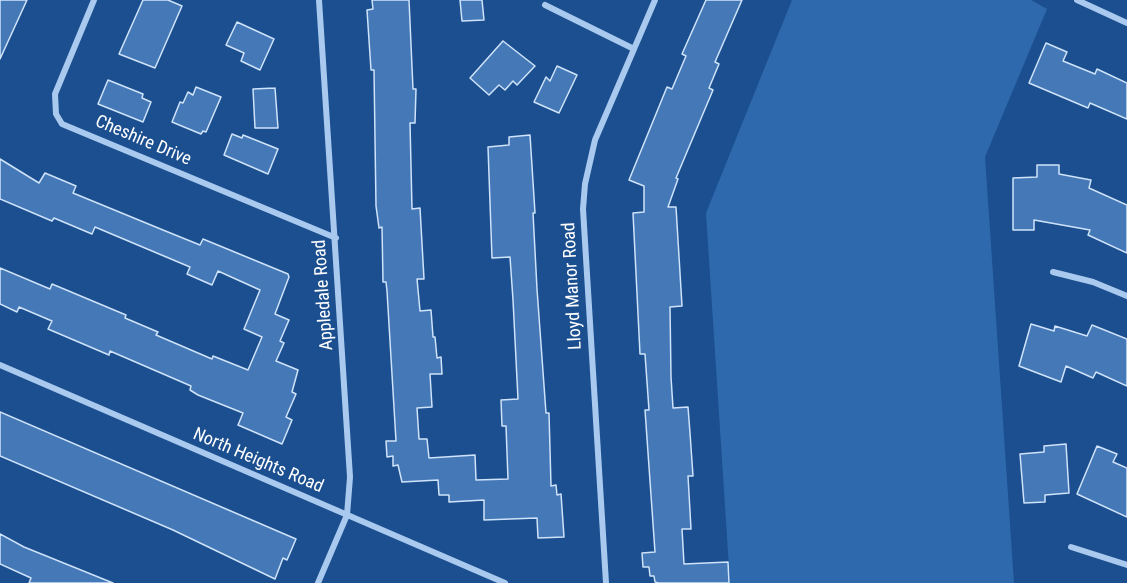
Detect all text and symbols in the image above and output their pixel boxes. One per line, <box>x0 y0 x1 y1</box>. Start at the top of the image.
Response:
street label: Cheshire Drive <box>92 111 194 171</box>
street label: Lloyd Manor Road <box>559 222 587 350</box>
street label: Appledale Road <box>309 239 339 351</box>
street label: North Heights Road <box>190 424 326 498</box>

